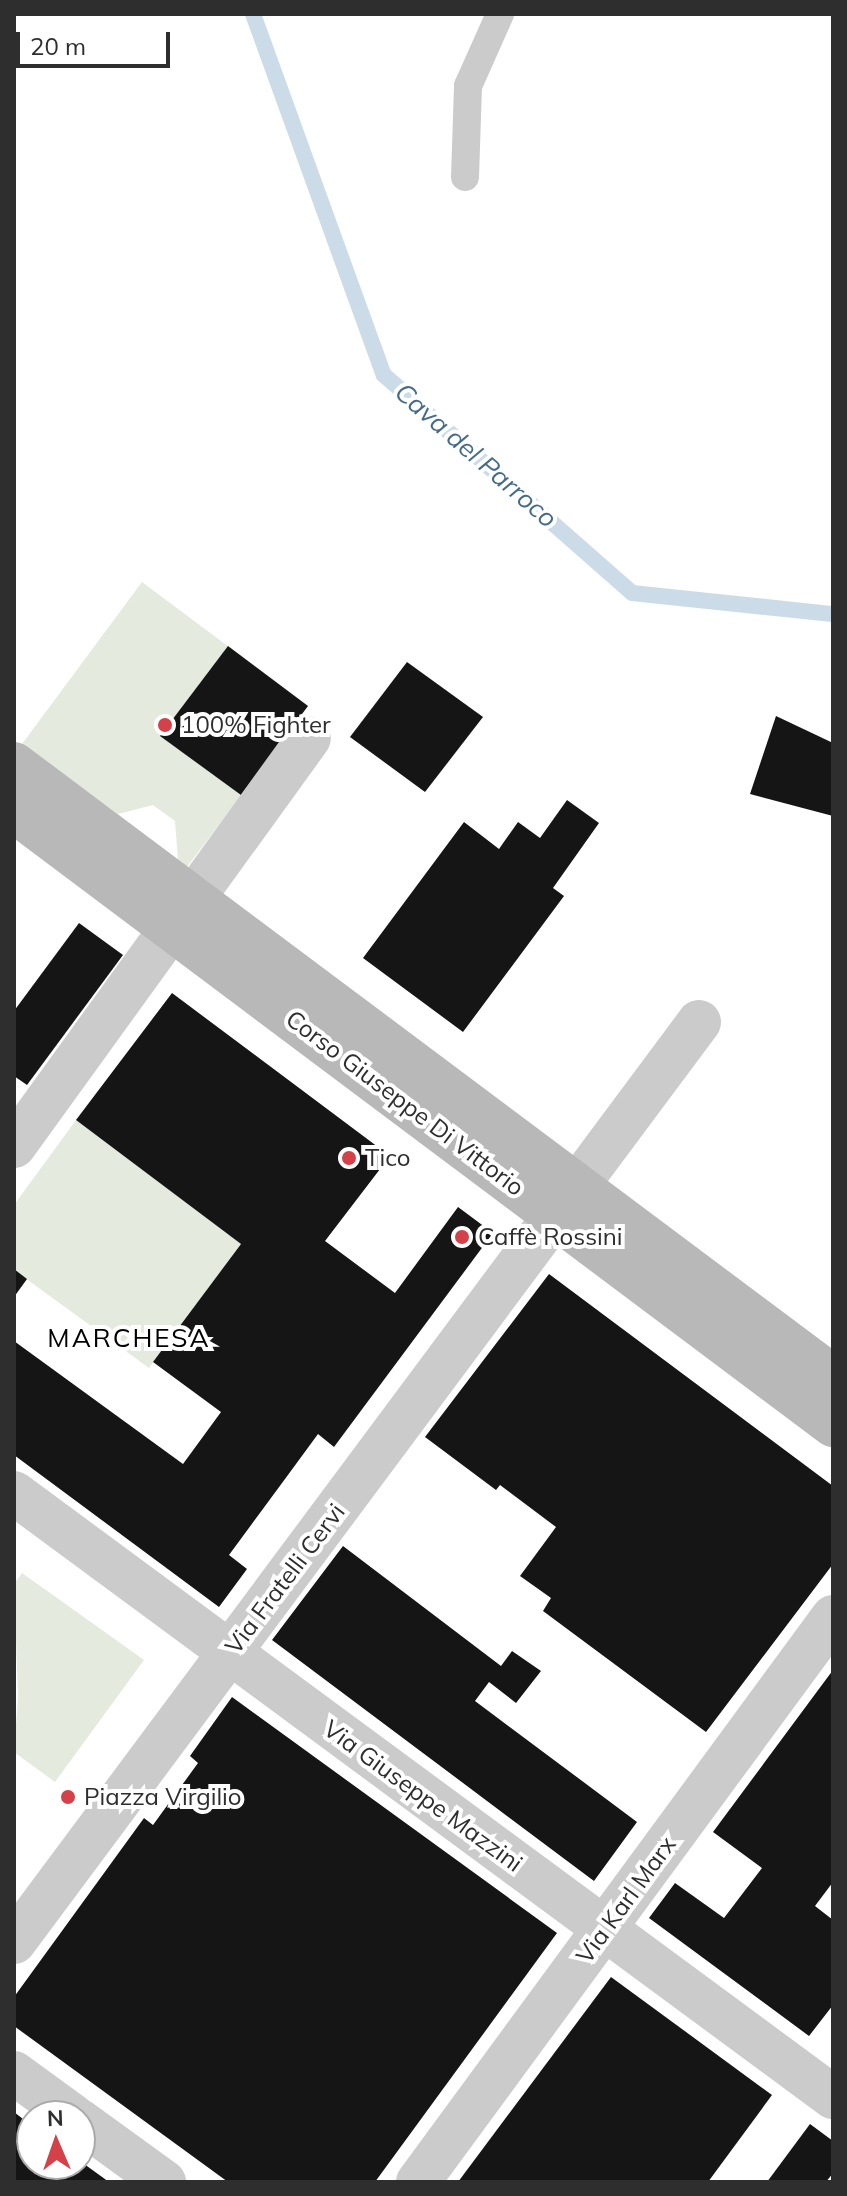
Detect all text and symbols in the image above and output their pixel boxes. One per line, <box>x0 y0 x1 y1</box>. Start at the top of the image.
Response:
scale bar <box>20 16 174 66</box>
text: 20 m <box>30 31 86 61</box>
water label: Cava del Parroco <box>389 376 563 534</box>
place label: 100% Fighter <box>181 711 331 739</box>
marker: 100% Fighter <box>156 716 174 734</box>
street label: Corso Giuseppe Di Vittorio <box>280 1004 530 1202</box>
place label: Tico <box>365 1144 411 1172</box>
marker: Tico <box>340 1149 358 1167</box>
place label: Caffè Rossini <box>478 1223 623 1251</box>
marker: Caffè Rossini <box>453 1228 471 1246</box>
district label: MARCHESA <box>47 1322 211 1354</box>
street label: Via Fratelli Cervi <box>219 1498 351 1660</box>
street label: Via Giuseppe Mazzini <box>318 1714 528 1878</box>
place label: Piazza Virgilio <box>84 1783 242 1811</box>
marker: Piazza Virgilio <box>59 1788 77 1806</box>
street label: Via Karl Marx <box>570 1831 682 1969</box>
north arrow <box>16 2100 96 2180</box>
text: N <box>46 2104 64 2132</box>

